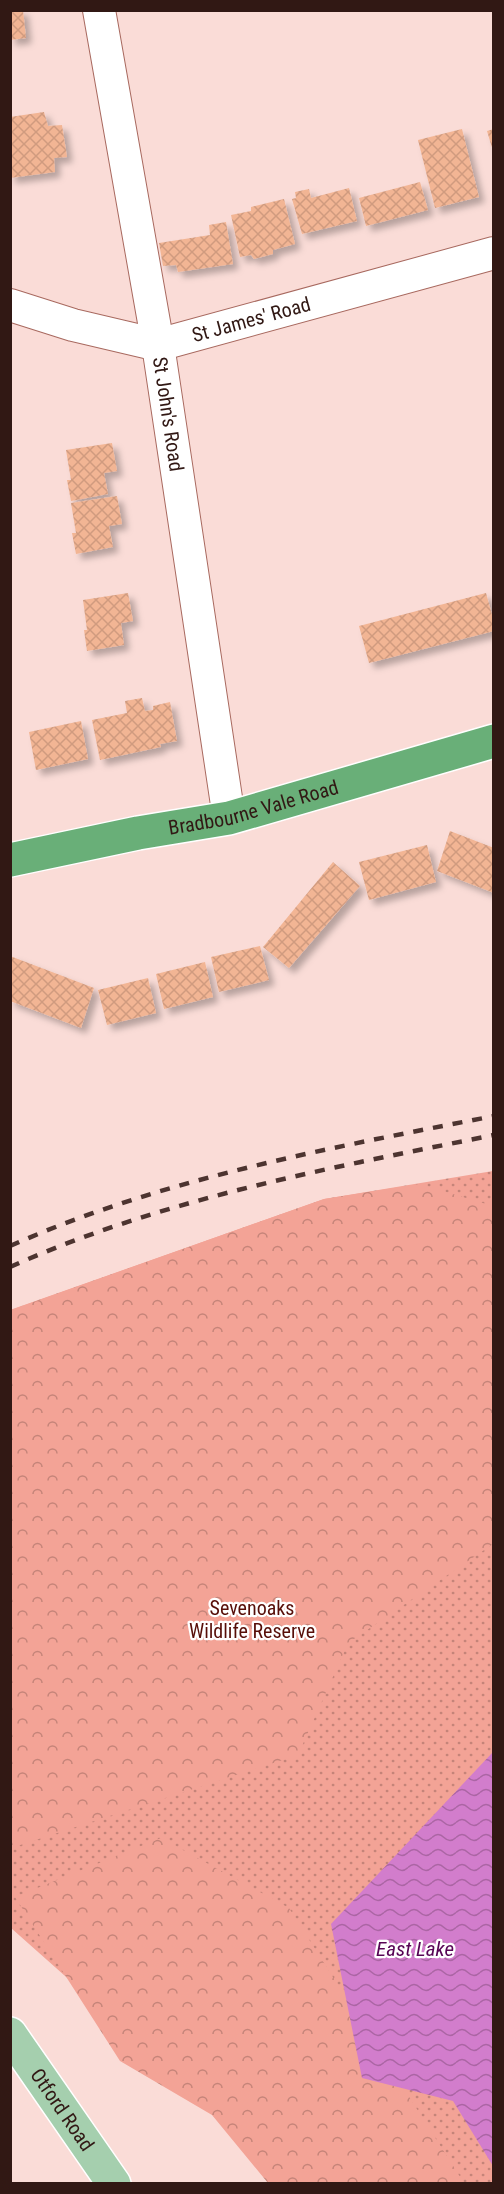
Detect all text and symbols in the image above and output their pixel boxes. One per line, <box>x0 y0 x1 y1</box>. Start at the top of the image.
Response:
street label: St James' Road <box>189 292 313 347</box>
street label: St John's Road <box>148 355 189 473</box>
street label: Bradbourne Vale Road <box>167 775 341 840</box>
park label: Sevenoaks Wildlife Reserve <box>189 1596 315 1643</box>
water label: East Lake <box>376 1937 454 1961</box>
street label: Otford Road <box>26 2064 99 2155</box>

